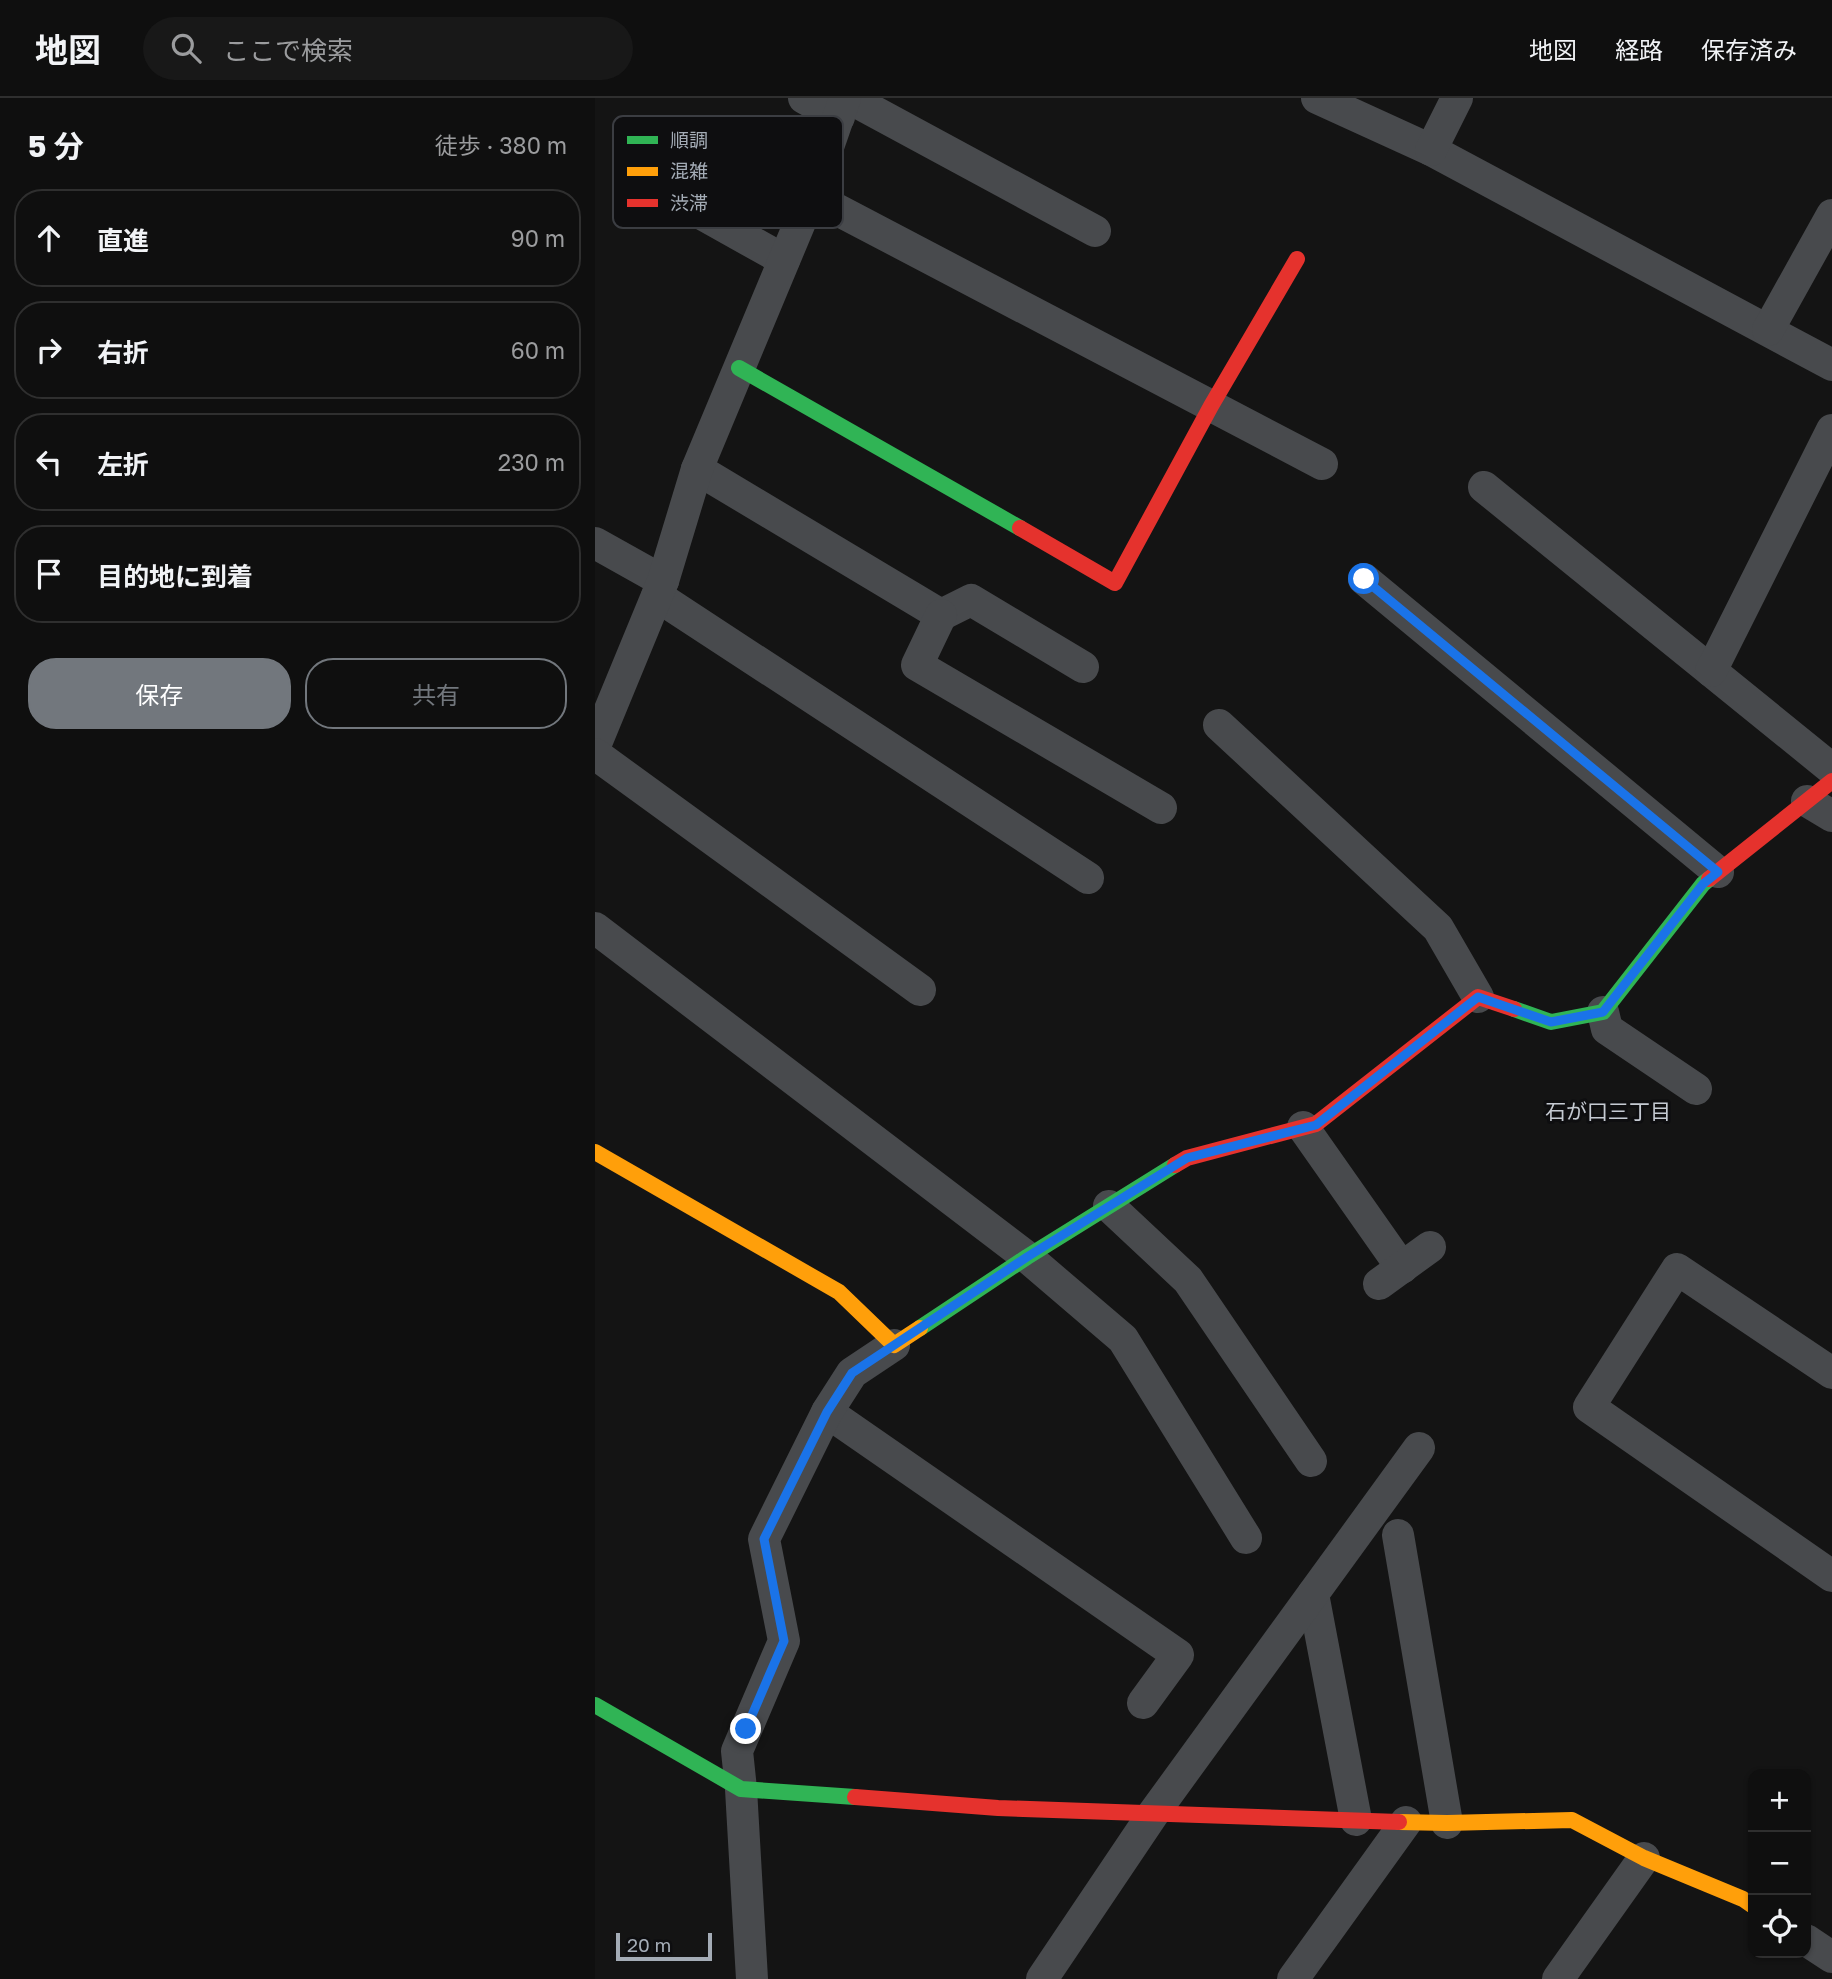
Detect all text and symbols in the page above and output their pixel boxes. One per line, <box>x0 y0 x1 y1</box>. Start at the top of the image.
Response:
search box <box>143 17 633 80</box>
icon: search <box>167 29 205 67</box>
text: 地図 <box>35 30 101 69</box>
text: ここで検索 <box>223 35 353 66</box>
text: 地図 <box>1529 35 1577 64</box>
text: 経路 <box>1615 35 1663 64</box>
text: 保存済み <box>1701 35 1797 64</box>
legend <box>613 116 843 228</box>
text: 5 分 <box>28 128 84 164</box>
text: 順調 <box>670 128 708 151</box>
text: 徒歩 · 380 m <box>435 131 567 159</box>
text: 混雑 <box>670 159 708 182</box>
text: 渋滞 <box>670 191 708 214</box>
icon: ahead <box>30 219 68 257</box>
text: 90 m <box>511 224 565 252</box>
text: 直進 <box>97 225 149 256</box>
icon: right <box>30 331 68 369</box>
text: 60 m <box>511 336 565 364</box>
text: 右折 <box>97 337 149 368</box>
icon: left <box>30 443 68 481</box>
text: 230 m <box>498 448 565 476</box>
text: 左折 <box>97 449 149 480</box>
icon: arrive <box>30 555 68 593</box>
text: 目的地に到着 <box>97 561 253 592</box>
route start <box>1348 563 1379 594</box>
button: 保存 <box>28 658 291 729</box>
button: 共有 <box>305 658 567 729</box>
district label: 石が口三丁目 <box>1545 1098 1671 1124</box>
route end <box>730 1713 761 1744</box>
map controls <box>1748 1769 1811 1958</box>
button: + <box>1748 1769 1811 1832</box>
button: − <box>1748 1832 1811 1895</box>
button: locate <box>1748 1895 1811 1958</box>
scale bar <box>616 1930 712 1962</box>
text: 20 m <box>627 1933 671 1956</box>

